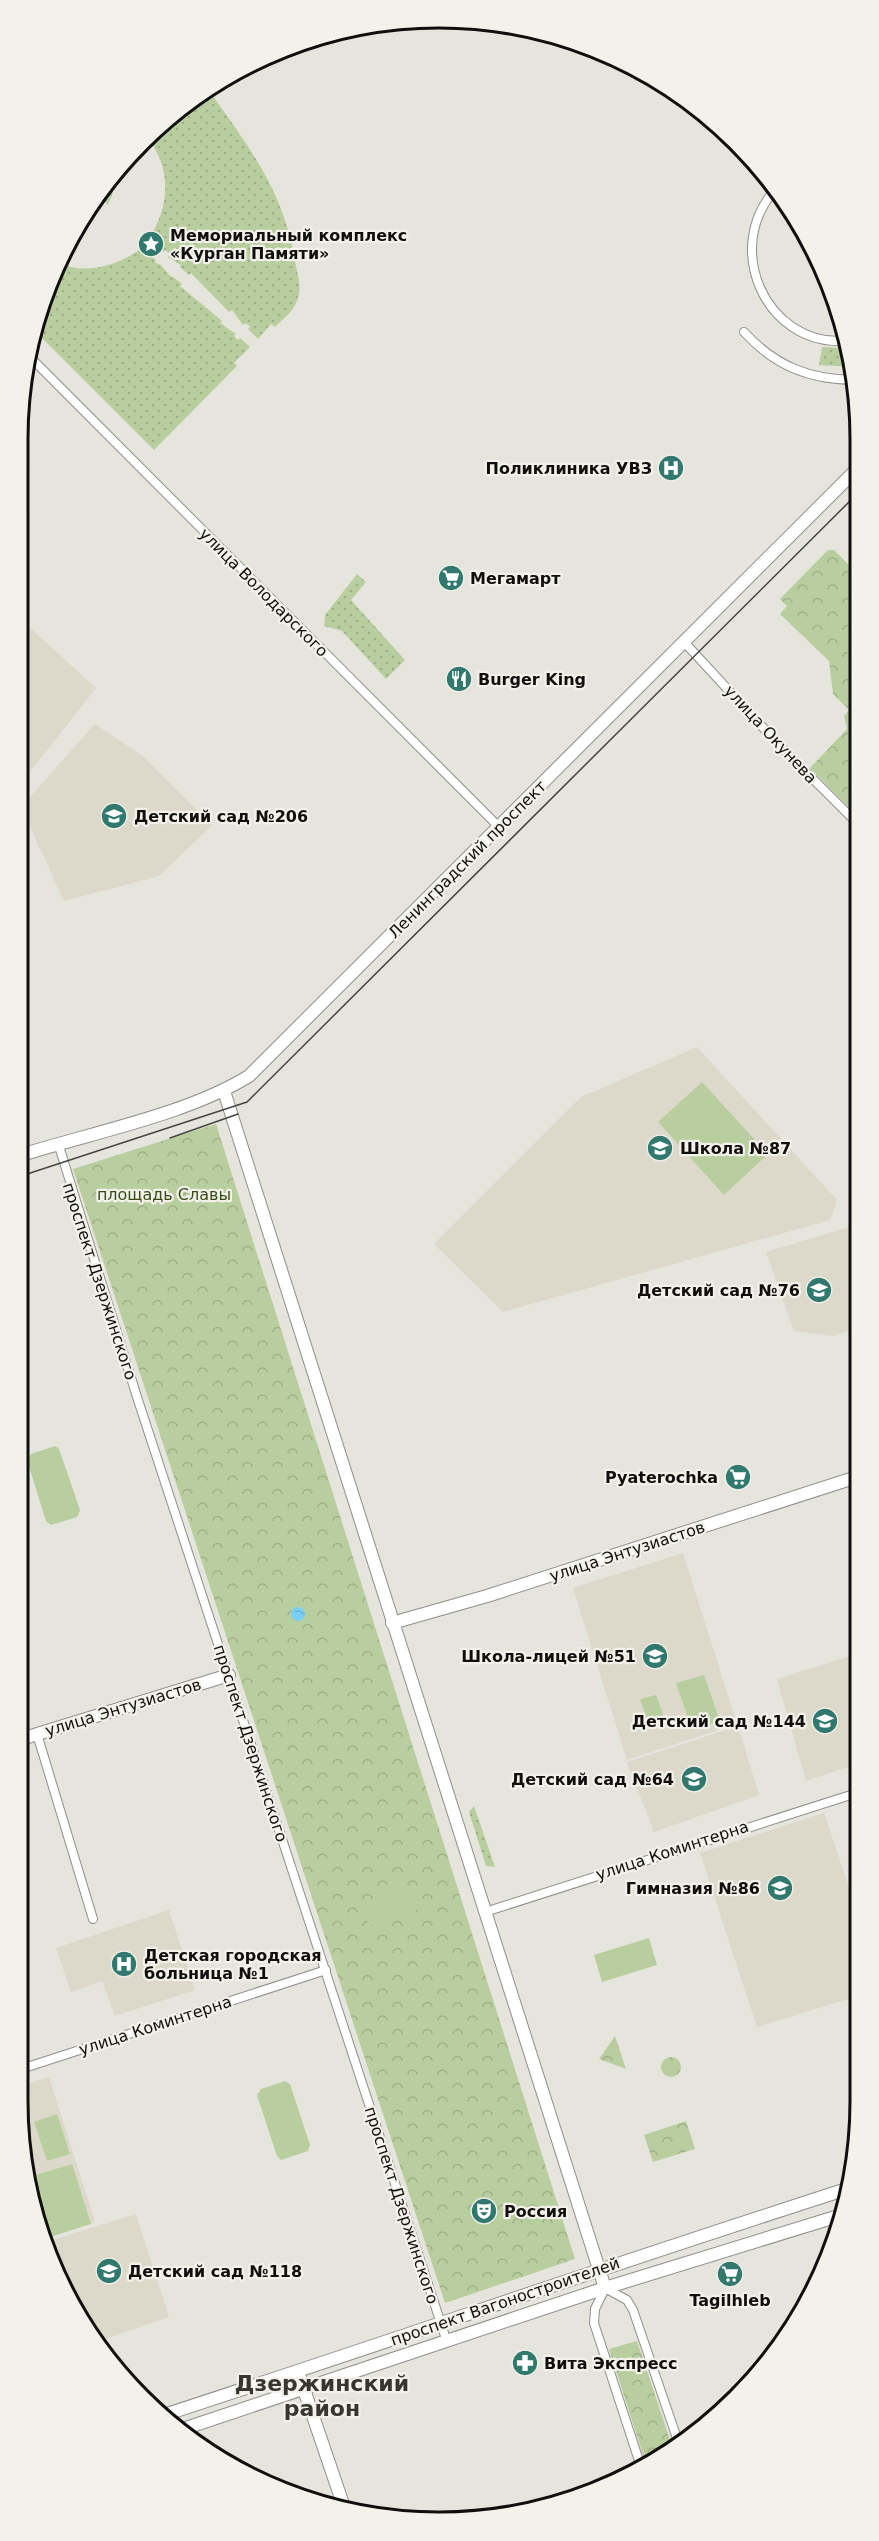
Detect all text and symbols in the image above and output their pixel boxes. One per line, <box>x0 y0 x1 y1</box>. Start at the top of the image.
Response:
place label: Мемориальный комплекс «Курган Памяти» <box>170 226 407 263</box>
place icon: Мемориальный комплекс «Курган Памяти» <box>136 229 166 259</box>
hospital icon: Поликлиника УВЗ <box>656 453 686 483</box>
place label: Поликлиника УВЗ <box>486 459 652 478</box>
street label: улица Володарского <box>195 524 332 661</box>
supermarket icon: Мегамарт <box>436 563 466 593</box>
place label: Мегамарт <box>470 569 561 588</box>
restaurant icon: Burger King <box>444 664 474 694</box>
place label: Burger King <box>478 670 586 689</box>
street label: улица Окунева <box>720 681 821 787</box>
street label: Ленинградский проспект <box>384 776 550 942</box>
school or university icon: Детский сад №206 <box>99 801 129 831</box>
place label: Детский сад №206 <box>134 807 308 826</box>
school or university icon: Школа №87 <box>645 1133 675 1163</box>
place label: Школа №87 <box>680 1139 791 1158</box>
street label: проспект Дзержинского <box>59 1180 140 1382</box>
park label: площадь Славы <box>97 1185 231 1204</box>
school or university icon: Детский сад №76 <box>804 1275 834 1305</box>
place label: Детский сад №76 <box>637 1281 800 1300</box>
supermarket icon: Pyaterochka <box>723 1462 753 1492</box>
place label: Pyaterochka <box>605 1468 718 1487</box>
street label: улица Энтузиастов <box>547 1517 707 1586</box>
school or university icon: Школа-лицей №51 <box>640 1641 670 1671</box>
street label: проспект Дзержинского <box>210 1642 291 1844</box>
place label: Школа-лицей №51 <box>461 1647 636 1666</box>
street label: улица Энтузиастов <box>43 1675 204 1740</box>
school or university icon: Детский сад №144 <box>810 1706 840 1736</box>
place label: Детский сад №144 <box>632 1712 806 1731</box>
school or university icon: Детский сад №64 <box>679 1764 709 1794</box>
place label: Детский сад №64 <box>511 1770 674 1789</box>
street label: улица Коминтерна <box>593 1817 751 1884</box>
school or university icon: Гимназия №86 <box>765 1873 795 1903</box>
place label: Гимназия №86 <box>626 1879 760 1898</box>
place label: Детская городская больница №1 <box>144 1946 322 1983</box>
hospital icon: Детская городская больница №1 <box>109 1949 139 1979</box>
street label: улица Коминтерна <box>76 1992 234 2059</box>
street label: проспект Дзержинского <box>361 2104 442 2306</box>
theatre icon: Россия <box>469 2196 499 2226</box>
place label: Россия <box>504 2202 567 2221</box>
street label: проспект Вагоностроителей <box>388 2253 622 2350</box>
school or university icon: Детский сад №118 <box>94 2256 124 2286</box>
supermarket icon: Tagilhleb <box>715 2259 745 2289</box>
place label: Детский сад №118 <box>128 2262 302 2281</box>
place label: Tagilhleb <box>689 2291 771 2310</box>
pharmacy icon: Вита Экспресс <box>510 2348 540 2378</box>
place label: Вита Экспресс <box>544 2354 677 2373</box>
district label: Дзержинский район <box>235 2371 409 2421</box>

